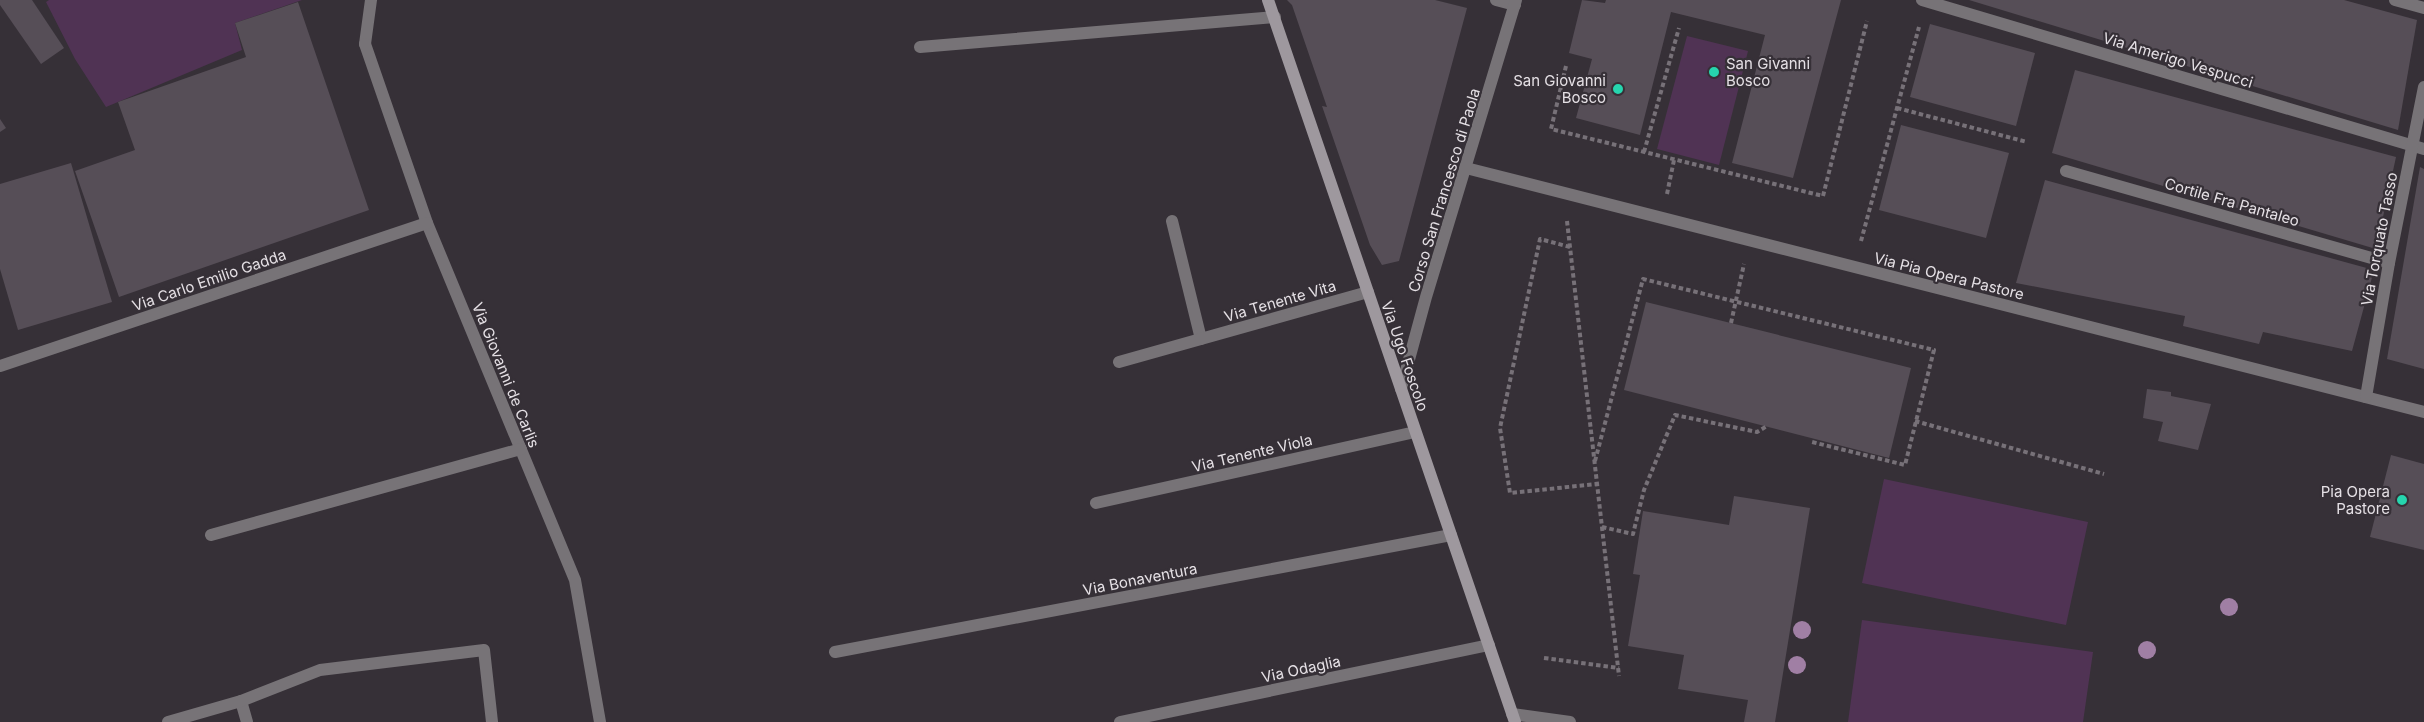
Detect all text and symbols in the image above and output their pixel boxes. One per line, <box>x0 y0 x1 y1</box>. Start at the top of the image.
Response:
street label: Via Amerigo Vespucci <box>2101 28 2255 92</box>
place label: San Givanni Bosco <box>1726 54 1810 90</box>
marker: San Givanni Bosco <box>1707 65 1721 79</box>
place label: San Giovanni Bosco <box>1513 71 1606 107</box>
marker: San Giovanni Bosco <box>1611 82 1625 96</box>
street label: Corso San Francesco di Paola <box>1404 86 1484 294</box>
street label: Via Torquato Tasso <box>2357 171 2401 307</box>
street label: Cortile Fra Pantaleo <box>2162 174 2302 230</box>
street label: Via Carlo Emilio Gadda <box>130 245 288 315</box>
street label: Via Pia Opera Pastore <box>1872 248 2026 304</box>
street label: Via Tenente Vita <box>1222 276 1338 326</box>
street label: Via Ugo Foscolo <box>1377 298 1433 414</box>
street label: Via Giovanni de Carlis <box>468 300 544 451</box>
street label: Via Tenente Viola <box>1190 430 1314 476</box>
place label: Pia Opera Pastore <box>2321 482 2390 518</box>
marker: Pia Opera Pastore <box>2395 493 2409 507</box>
street label: Via Bonaventura <box>1081 559 1199 599</box>
street label: Via Odaglia <box>1260 651 1342 687</box>

